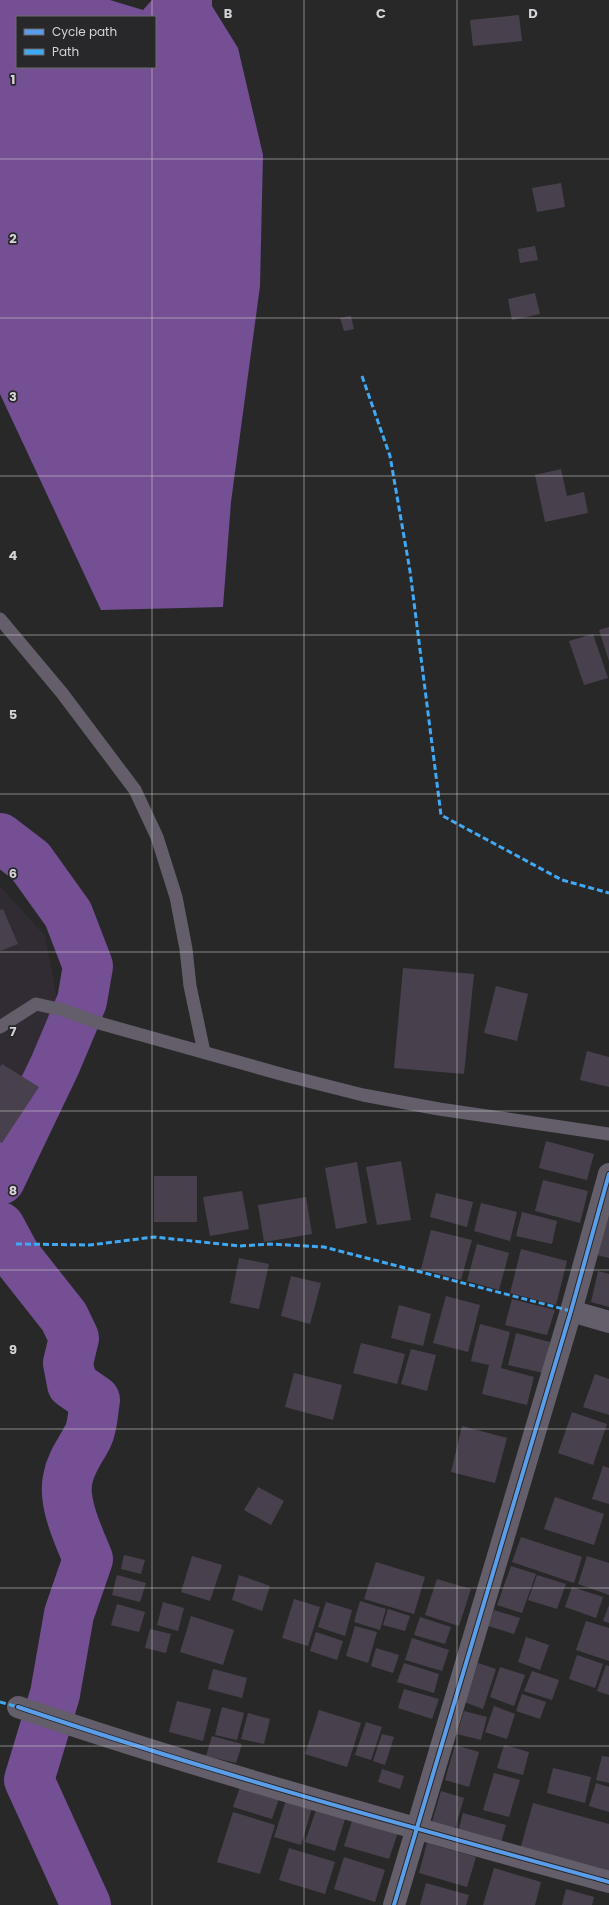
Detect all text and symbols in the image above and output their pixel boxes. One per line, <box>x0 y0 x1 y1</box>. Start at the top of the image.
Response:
text: B <box>224 4 233 23</box>
text: C <box>376 4 386 23</box>
text: D <box>528 4 538 23</box>
legend <box>16 16 156 68</box>
text: Cycle path <box>52 23 117 40</box>
text: Path <box>52 43 79 60</box>
text: 1 <box>11 70 15 89</box>
text: 2 <box>9 229 17 248</box>
text: 3 <box>9 387 17 406</box>
text: 4 <box>9 546 18 565</box>
text: 5 <box>9 705 17 724</box>
text: 6 <box>9 864 17 883</box>
text: 7 <box>10 1022 17 1041</box>
text: 8 <box>9 1181 17 1200</box>
text: 9 <box>9 1340 17 1359</box>

